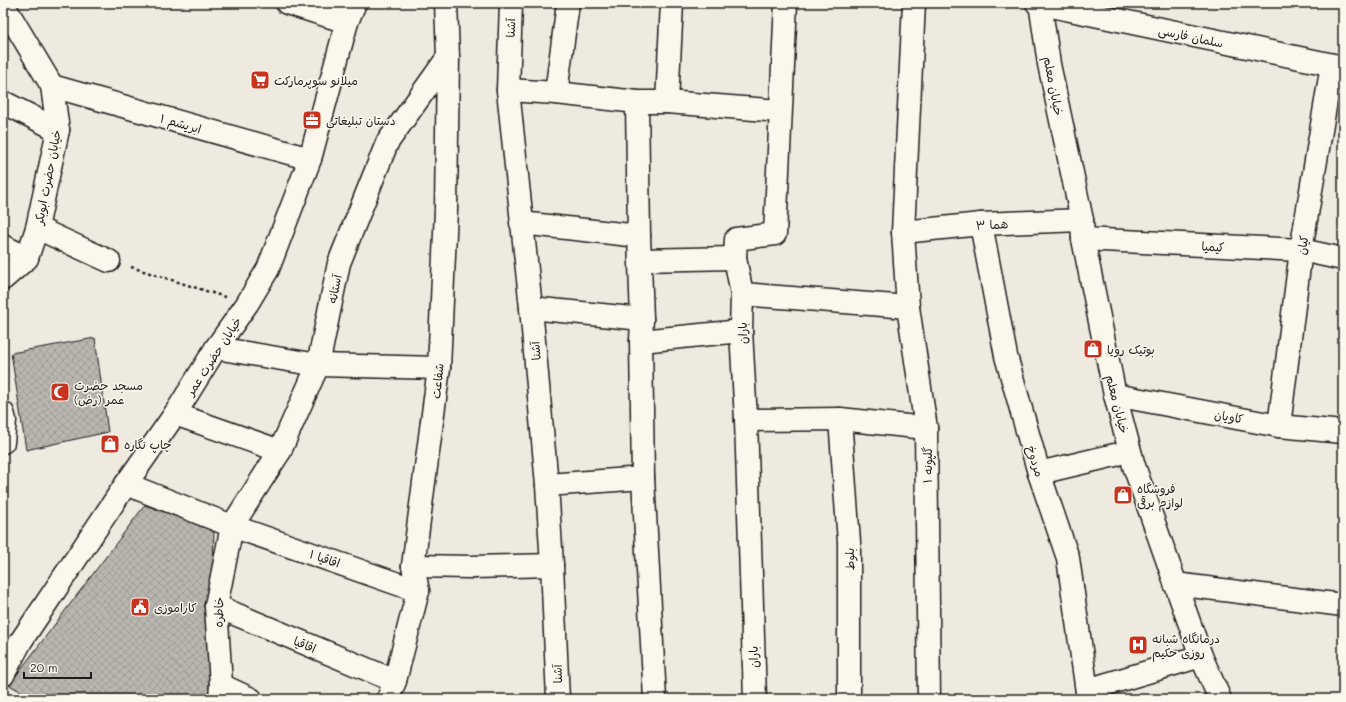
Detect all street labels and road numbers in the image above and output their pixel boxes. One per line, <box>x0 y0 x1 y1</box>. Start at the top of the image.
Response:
street label: آشنا <box>502 17 518 38</box>
street label: سلمان فارسی <box>1157 21 1225 52</box>
street label: خیابان معلم <box>1038 55 1068 117</box>
street label: ابریشم ۱ <box>158 109 204 138</box>
street label: خیابان حضرت ابوبکر <box>30 128 65 227</box>
street label: هما ۳ <box>975 215 1009 233</box>
street label: کیان <box>1293 234 1311 256</box>
street label: کیمیا <box>1201 237 1225 255</box>
street label: آستانه <box>323 272 345 305</box>
street label: خیابان حضرت عمر <box>181 314 245 400</box>
street label: باران <box>734 322 751 344</box>
street label: آشنا <box>526 340 544 361</box>
street label: شفاعت <box>427 362 447 400</box>
street label: خیابان معلم <box>1101 373 1133 435</box>
street label: کاویان <box>1213 406 1245 427</box>
street label: مردوخ <box>1022 443 1048 479</box>
street label: گلپونه ۱ <box>919 447 936 483</box>
street label: اقاقیا ۱ <box>308 545 342 571</box>
street label: بلوط <box>841 548 858 570</box>
street label: خاطره <box>209 597 227 627</box>
street label: اقاقیا <box>291 632 319 656</box>
street label: باران <box>745 646 762 668</box>
street label: آشنا <box>549 663 565 684</box>

